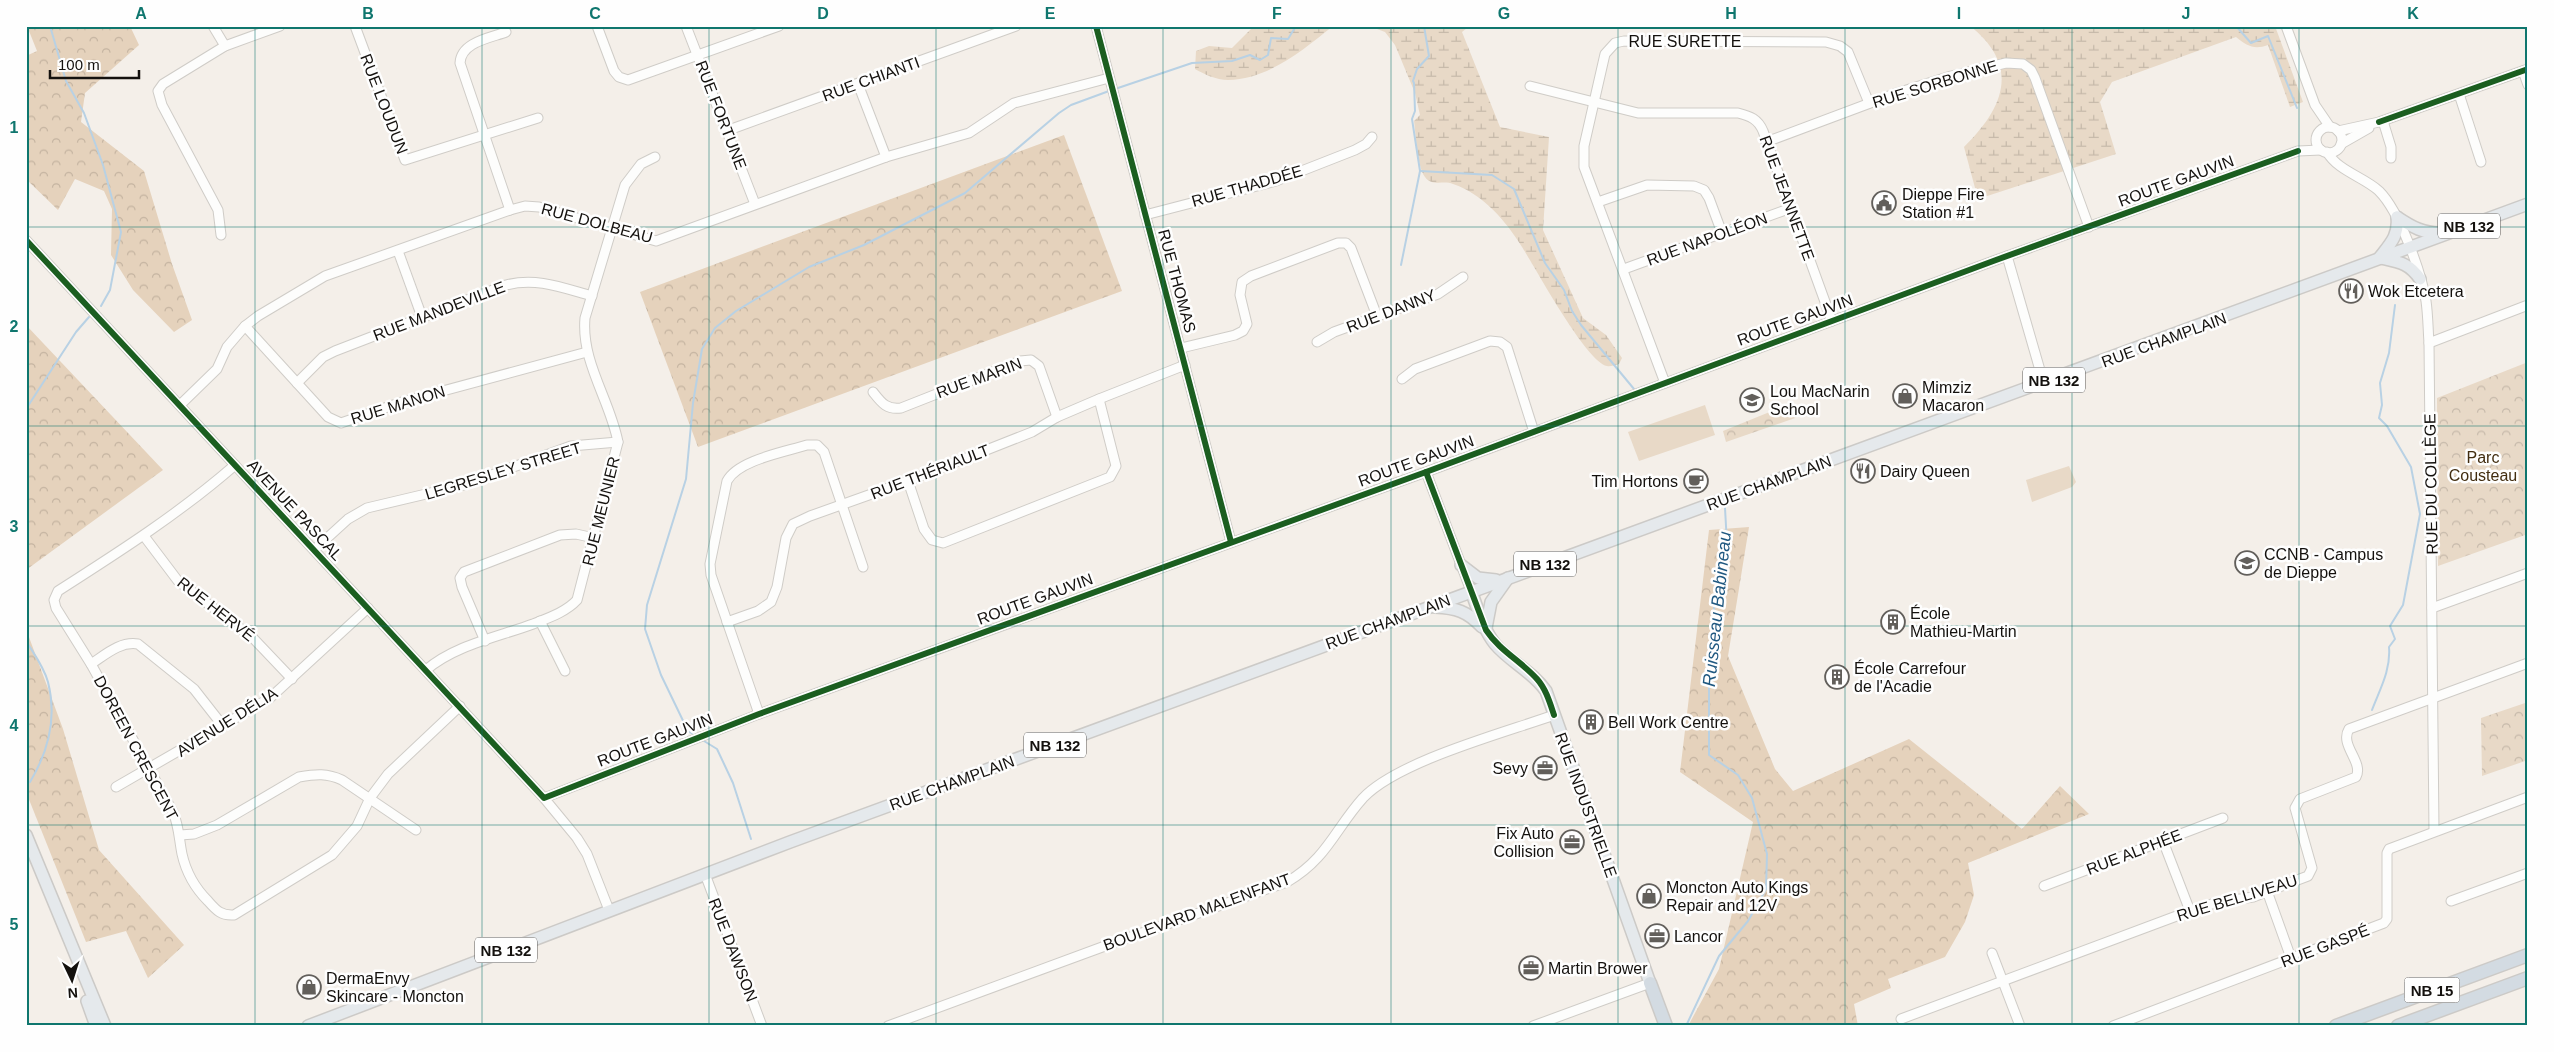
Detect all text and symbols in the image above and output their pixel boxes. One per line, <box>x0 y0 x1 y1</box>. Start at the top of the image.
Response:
text: A <box>135 5 147 22</box>
text: B <box>362 5 374 22</box>
text: C <box>589 5 601 22</box>
text: D <box>817 5 829 22</box>
text: E <box>1045 5 1056 22</box>
text: F <box>1272 5 1282 22</box>
text: G <box>1498 5 1510 22</box>
text: H <box>1725 5 1737 22</box>
text: I <box>1957 5 1961 22</box>
text: J <box>2182 5 2190 22</box>
text: K <box>2407 5 2419 22</box>
street label: RUE SURETTE <box>1629 33 1741 50</box>
scale bar <box>50 48 139 80</box>
street label: RUE LOUDUN <box>357 52 411 156</box>
street label: RUE CHIANTI <box>820 54 922 104</box>
text: 100 m <box>58 56 100 73</box>
street label: RUE SORBONNE <box>1870 57 2000 111</box>
street label: RUE FORTUNE <box>692 58 750 172</box>
text: 1 <box>10 119 19 136</box>
street label: RUE JEANNETTE <box>1757 133 1817 263</box>
street label: ROUTE GAUVIN <box>2116 152 2236 210</box>
street label: RUE THADDÉE <box>1189 161 1304 210</box>
place label: Dieppe Fire Station #1 <box>1902 186 1985 221</box>
public building icon: Dieppe Fire Station #1 <box>1871 190 1897 216</box>
street label: RUE DOLBEAU <box>539 200 655 246</box>
street label: RUE NAPOLÉON <box>1644 208 1770 269</box>
road number: NB 132 <box>2438 214 2500 238</box>
street label: RUE THOMAS <box>1155 227 1199 335</box>
street label: RUE MANDEVILLE <box>371 278 507 344</box>
restaurant icon: Wok Etcetera <box>2338 278 2364 304</box>
place label: Wok Etcetera <box>2368 283 2464 300</box>
street label: RUE DANNY <box>1344 286 1438 336</box>
street label: ROUTE GAUVIN <box>1735 291 1855 349</box>
street label: RUE CHAMPLAIN <box>2099 310 2229 370</box>
text: 2 <box>10 318 19 335</box>
street label: RUE MARIN <box>934 355 1024 401</box>
road number: NB 132 <box>2023 368 2085 392</box>
place label: Mimziz Macaron <box>1922 379 1984 414</box>
street label: RUE MANON <box>349 383 447 427</box>
place label: Lou MacNarin School <box>1770 383 1870 418</box>
shop icon: Mimziz Macaron <box>1892 383 1918 409</box>
school or university icon: Lou MacNarin School <box>1739 387 1765 413</box>
street label: RUE DU COLLÈGE <box>2420 413 2441 555</box>
street label: ROUTE GAUVIN <box>1356 432 1476 490</box>
street label: LEGRESLEY STREET <box>423 439 583 503</box>
street label: RUE THÉRIAULT <box>868 441 992 502</box>
park label: Parc Cousteau <box>2449 449 2517 484</box>
street label: RUE CHAMPLAIN <box>1704 453 1834 513</box>
street label: RUE MEUNIER <box>579 455 623 567</box>
street label: AVENUE PASCAL <box>244 456 346 564</box>
restaurant icon: Dairy Queen <box>1850 458 1876 484</box>
place label: Dairy Queen <box>1880 463 1970 480</box>
cafe icon: Tim Hortons <box>1683 468 1709 494</box>
place label: Tim Hortons <box>1591 473 1678 490</box>
text: 3 <box>10 518 19 535</box>
water label: Ruisseau Babineau <box>1699 530 1735 688</box>
place label: CCNB - Campus de Dieppe <box>2264 546 2383 581</box>
school or university icon: CCNB - Campus de Dieppe <box>2234 550 2260 576</box>
road number: NB 132 <box>1514 552 1576 576</box>
street label: ROUTE GAUVIN <box>975 570 1095 628</box>
street label: RUE HERVÉ <box>174 573 259 644</box>
street label: RUE CHAMPLAIN <box>1323 592 1453 652</box>
place label: École Mathieu-Martin <box>1910 604 2017 640</box>
building icon: École Mathieu-Martin <box>1880 609 1906 635</box>
place label: École Carrefour de l'Acadie <box>1854 659 1967 695</box>
building icon: École Carrefour de l'Acadie <box>1824 664 1850 690</box>
street label: DOREEN CRESCENT <box>91 673 181 823</box>
street label: AVENUE DÉLIA <box>173 683 281 760</box>
building icon: Bell Work Centre <box>1578 709 1604 735</box>
street label: ROUTE GAUVIN <box>595 710 715 770</box>
place label: Bell Work Centre <box>1608 714 1729 731</box>
text: 4 <box>10 717 19 734</box>
street label: RUE INDUSTRIELLE <box>1552 730 1620 880</box>
road number: NB 132 <box>1024 732 1086 758</box>
street label: RUE CHAMPLAIN <box>887 753 1017 813</box>
office icon: Sevy <box>1532 755 1558 781</box>
place label: Sevy <box>1492 760 1528 777</box>
place label: Fix Auto Collision <box>1494 825 1554 860</box>
street label: RUE ALPHÉE <box>2084 825 2184 878</box>
office icon: Fix Auto Collision <box>1559 829 1585 855</box>
street label: BOULEVARD MALENFANT <box>1101 870 1293 954</box>
street label: RUE BELLIVEAU <box>2175 872 2299 924</box>
place label: Moncton Auto Kings Repair and 12V <box>1666 879 1808 914</box>
shop icon: Moncton Auto Kings Repair and 12V <box>1636 883 1662 909</box>
street label: RUE DAWSON <box>705 896 761 1004</box>
text: 5 <box>10 916 19 933</box>
street label: RUE GASPÉ <box>2278 920 2372 971</box>
office icon: Lancor <box>1644 923 1670 949</box>
place label: Lancor <box>1674 928 1724 945</box>
road number: NB 132 <box>475 938 537 962</box>
north arrow <box>48 954 98 1004</box>
office icon: Martin Brower <box>1518 955 1544 981</box>
place label: Martin Brower <box>1548 960 1648 977</box>
place label: DermaEnvy Skincare - Moncton <box>326 970 464 1005</box>
shop icon: DermaEnvy Skincare - Moncton <box>296 974 322 1000</box>
road number: NB 15 <box>2404 978 2460 1002</box>
text: N <box>67 985 79 1001</box>

